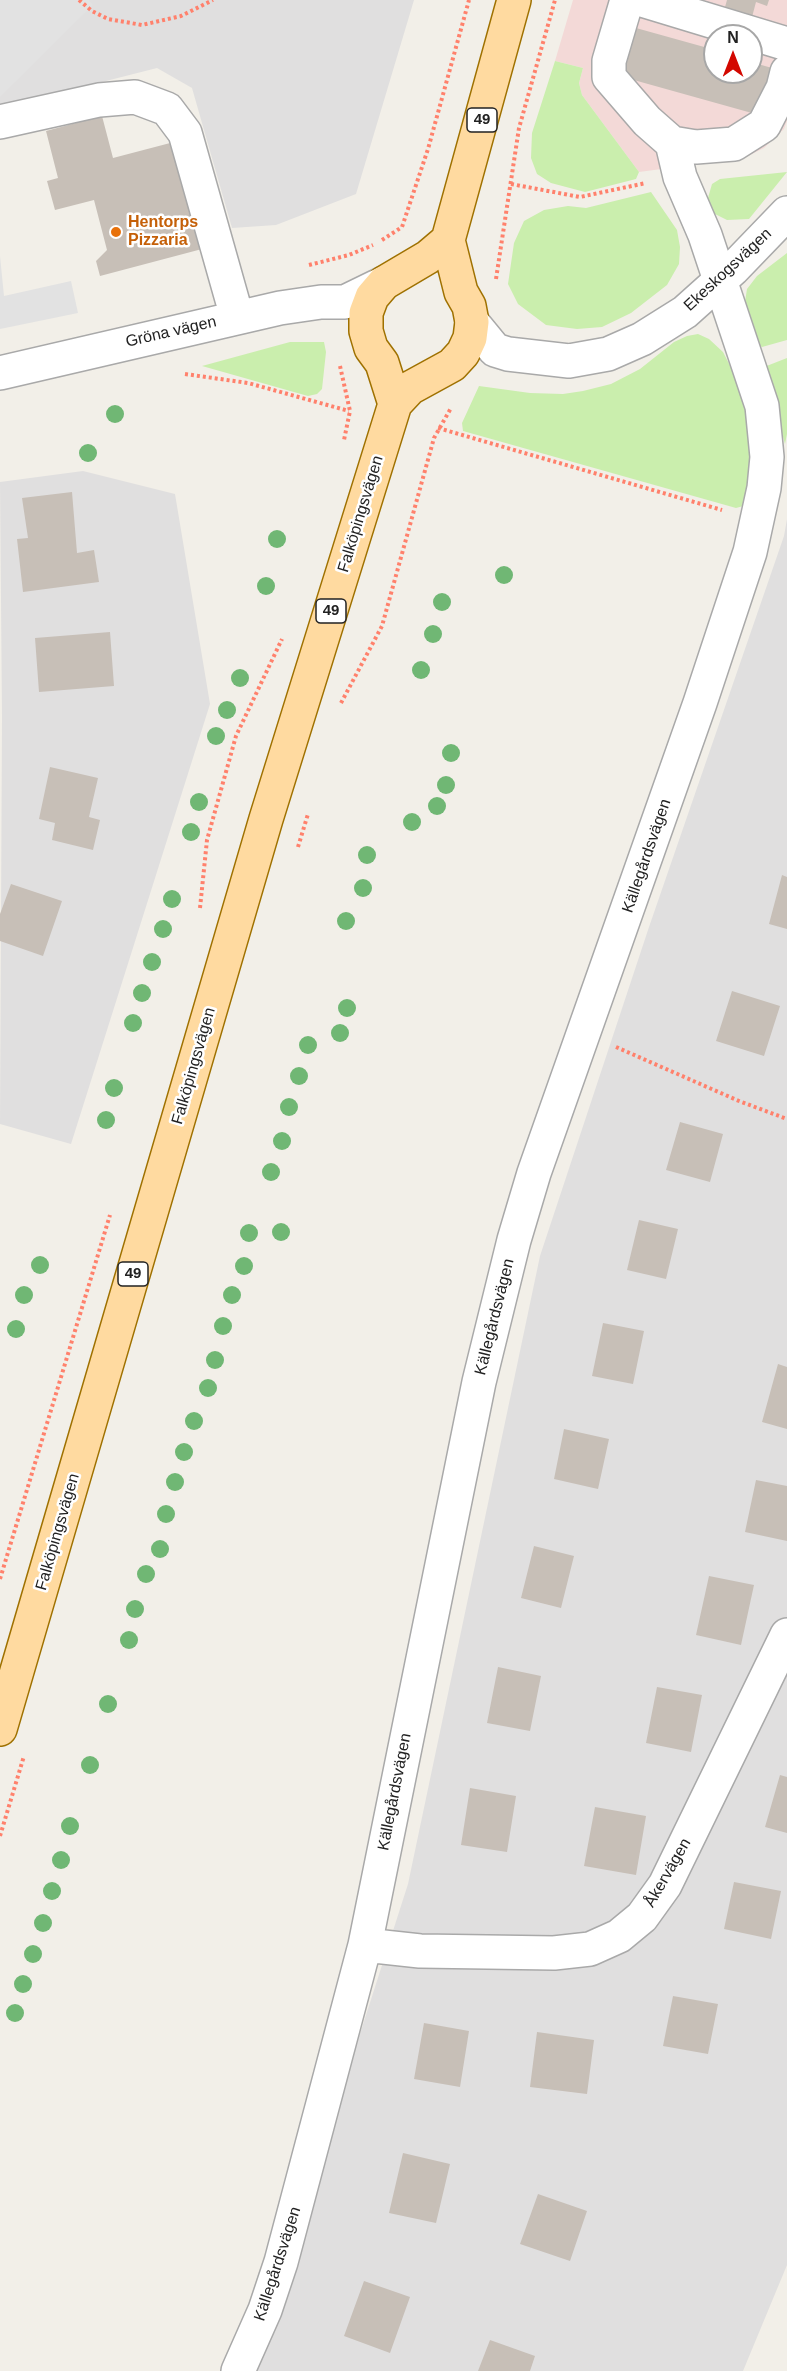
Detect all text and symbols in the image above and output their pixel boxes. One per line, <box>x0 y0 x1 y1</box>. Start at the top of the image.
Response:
north arrow <box>703 24 763 84</box>
text: N <box>727 29 739 46</box>
road number: 49 <box>467 108 497 132</box>
place label: Hentorps Pizzaria <box>128 213 198 251</box>
street label: Ekeskogsvägen <box>680 224 776 316</box>
marker: Hentorps Pizzaria <box>109 225 123 239</box>
street label: Gröna vägen <box>124 312 218 352</box>
street label: Falköpingsvägen <box>334 453 388 575</box>
road number: 49 <box>316 599 346 623</box>
street label: Källegårdsvägen <box>619 797 675 915</box>
street label: Falköpingsvägen <box>168 1005 220 1127</box>
street label: Källegårdsvägen <box>471 1257 519 1377</box>
road number: 49 <box>118 1262 148 1286</box>
street label: Falköpingsvägen <box>32 1471 84 1593</box>
street label: Källegårdsvägen <box>374 1732 416 1852</box>
street label: Åkervägen <box>641 1835 695 1911</box>
street label: Källegårdsvägen <box>250 2204 306 2324</box>

